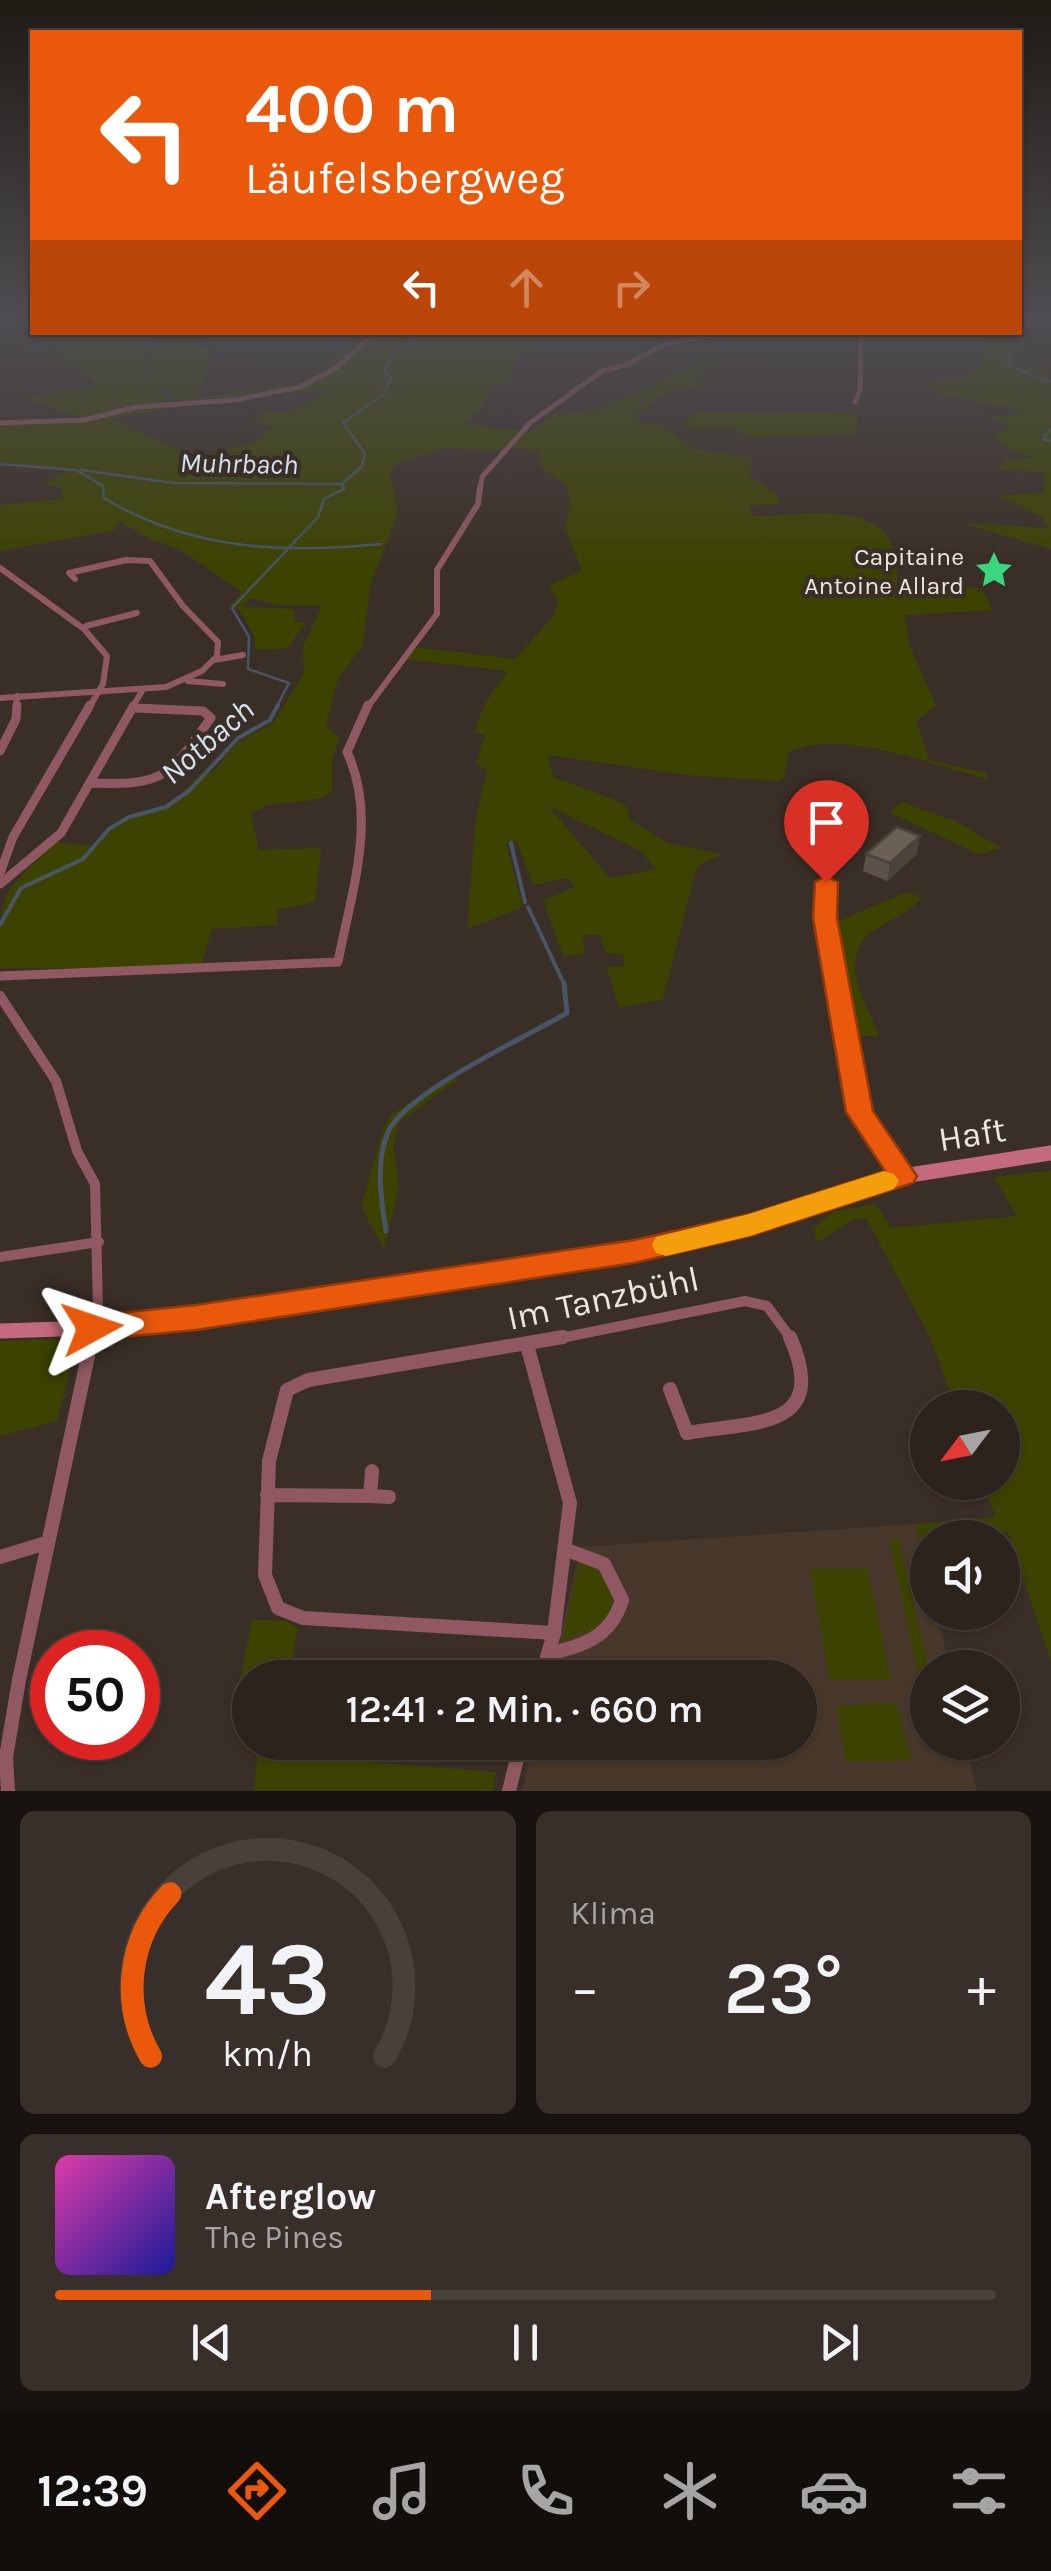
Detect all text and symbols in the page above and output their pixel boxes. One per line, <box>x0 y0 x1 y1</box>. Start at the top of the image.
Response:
text: 400 m <box>245 68 459 150</box>
icon: left <box>80 70 210 200</box>
text: Läufelsbergweg <box>245 152 565 204</box>
icon: left <box>394 260 449 315</box>
icon: ahead <box>499 260 554 315</box>
icon: right <box>604 260 659 315</box>
water label: Muhrbach <box>179 446 299 481</box>
place label: Capitaine Antoine Allard <box>804 542 964 600</box>
place icon: Capitaine Antoine Allard <box>973 549 1015 591</box>
water label: Notbach <box>153 691 262 792</box>
pin <box>784 780 869 883</box>
icon: arrive <box>799 795 854 850</box>
street label: Haft <box>935 1109 1009 1160</box>
street label: Im Tanzbühl <box>503 1258 703 1339</box>
position arrow <box>40 1276 144 1380</box>
north arrow <box>910 1390 1020 1500</box>
map controls <box>910 1390 1020 1760</box>
button: sound <box>910 1520 1020 1630</box>
speed limit sign: 50 <box>30 1630 160 1760</box>
button: layers <box>910 1650 1020 1760</box>
text: 12:41 · 2 Min. · 660 m <box>346 1687 703 1732</box>
text: Klima <box>571 1895 656 1932</box>
text: 43 <box>204 1919 331 2040</box>
text: 23° <box>724 1944 843 2032</box>
text: − <box>571 1956 599 2020</box>
text: + <box>967 1956 996 2020</box>
text: km/h <box>222 2033 313 2075</box>
text: Afterglow <box>205 2174 376 2219</box>
text: The Pines <box>205 2219 344 2256</box>
icon: previous <box>184 2315 239 2370</box>
icon: pause <box>498 2315 553 2370</box>
icon: next <box>812 2315 867 2370</box>
icon: directions <box>222 2456 292 2526</box>
icon: music <box>367 2456 437 2526</box>
icon: phone <box>511 2456 581 2526</box>
icon: climate <box>655 2456 725 2526</box>
icon: car <box>799 2456 869 2526</box>
icon: filters <box>944 2456 1014 2526</box>
text: 12:39 <box>37 2465 148 2517</box>

